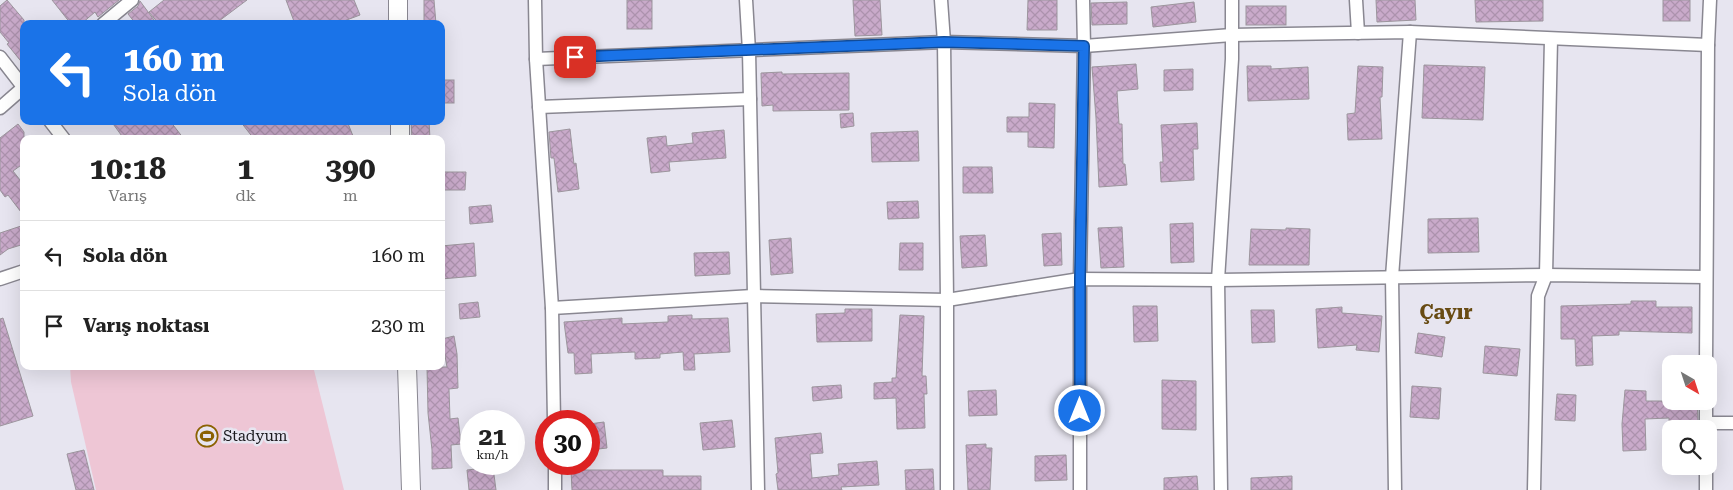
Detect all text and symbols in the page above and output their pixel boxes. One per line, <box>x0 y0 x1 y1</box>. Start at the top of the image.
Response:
pin <box>554 36 596 78</box>
text: 160 m <box>123 39 224 80</box>
icon: left <box>40 40 105 105</box>
icon: arrive <box>561 43 589 71</box>
text: Sola dön <box>123 81 217 106</box>
text: 10:18 <box>89 151 166 186</box>
text: 1 <box>237 151 254 186</box>
text: 390 <box>325 151 376 186</box>
text: Varış <box>109 186 147 205</box>
text: dk <box>235 186 256 205</box>
text: m <box>343 186 358 205</box>
icon: left <box>40 242 68 270</box>
text: Sola dön <box>83 244 168 267</box>
text: 160 m <box>371 244 425 267</box>
district label: Çayır <box>1419 300 1473 324</box>
icon: arrive <box>40 312 68 340</box>
text: Varış noktası <box>83 314 209 337</box>
text: 230 m <box>371 314 425 337</box>
north arrow <box>1662 355 1718 410</box>
map controls <box>1662 355 1717 475</box>
position arrow <box>1053 384 1105 436</box>
speed limit sign: 30 <box>535 410 600 475</box>
button: search <box>1662 420 1717 475</box>
text: 21 <box>478 422 507 451</box>
sports icon: Stadyum <box>195 424 219 448</box>
place label: Stadyum <box>223 427 288 445</box>
text: km/h <box>476 448 509 462</box>

